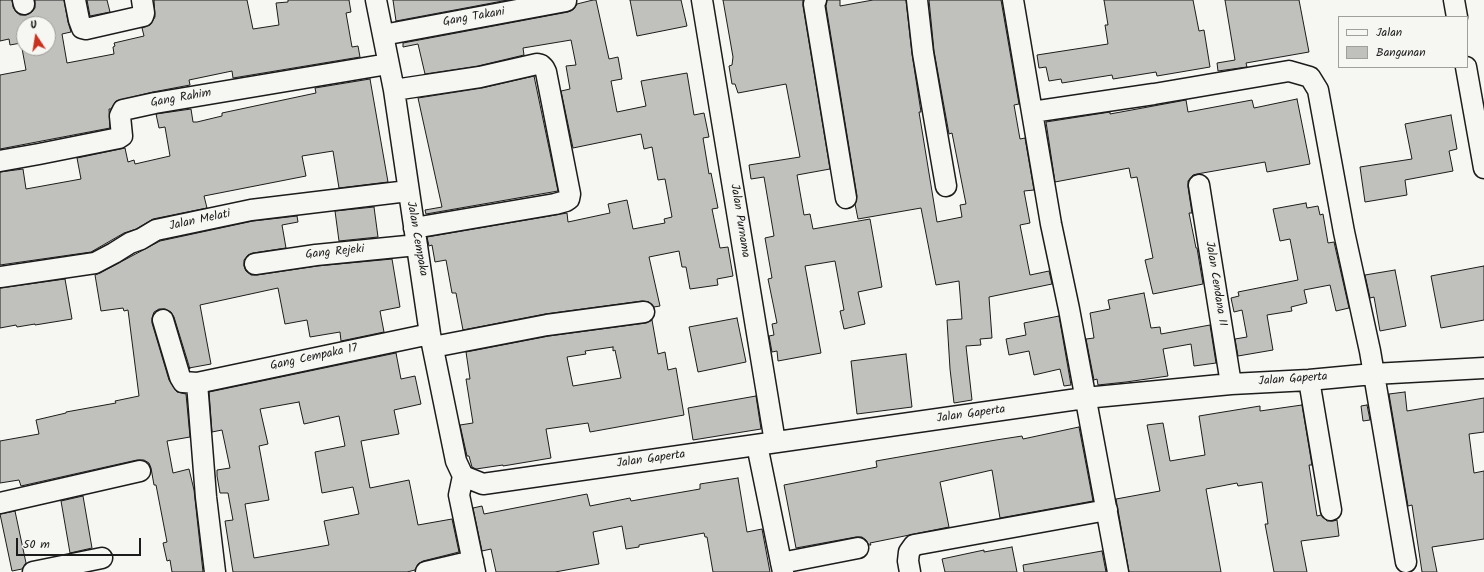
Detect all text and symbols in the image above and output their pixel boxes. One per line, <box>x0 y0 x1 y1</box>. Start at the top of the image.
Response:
street label: Gang Takani <box>442 5 506 31</box>
north arrow <box>16 16 56 56</box>
text: U <box>29 16 39 35</box>
legend <box>1338 16 1468 68</box>
text: Jalan <box>1376 23 1402 42</box>
text: Bangunan <box>1376 43 1426 62</box>
street label: Gang Rahim <box>150 87 212 111</box>
street label: Jalan Purnama <box>726 183 752 259</box>
street label: Jalan Cempaka <box>402 200 430 278</box>
street label: Jalan Melati <box>168 208 232 234</box>
street label: Jalan Cendana II <box>1201 240 1229 328</box>
street label: Gang Rejeki <box>305 243 365 263</box>
street label: Gang Cempaka 17 <box>269 342 359 374</box>
street label: Jalan Gaperta <box>1258 370 1328 390</box>
street label: Jalan Gaperta <box>936 403 1006 427</box>
street label: Jalan Gaperta <box>616 448 686 472</box>
scale bar <box>18 530 143 556</box>
text: 50 m <box>23 535 50 554</box>

